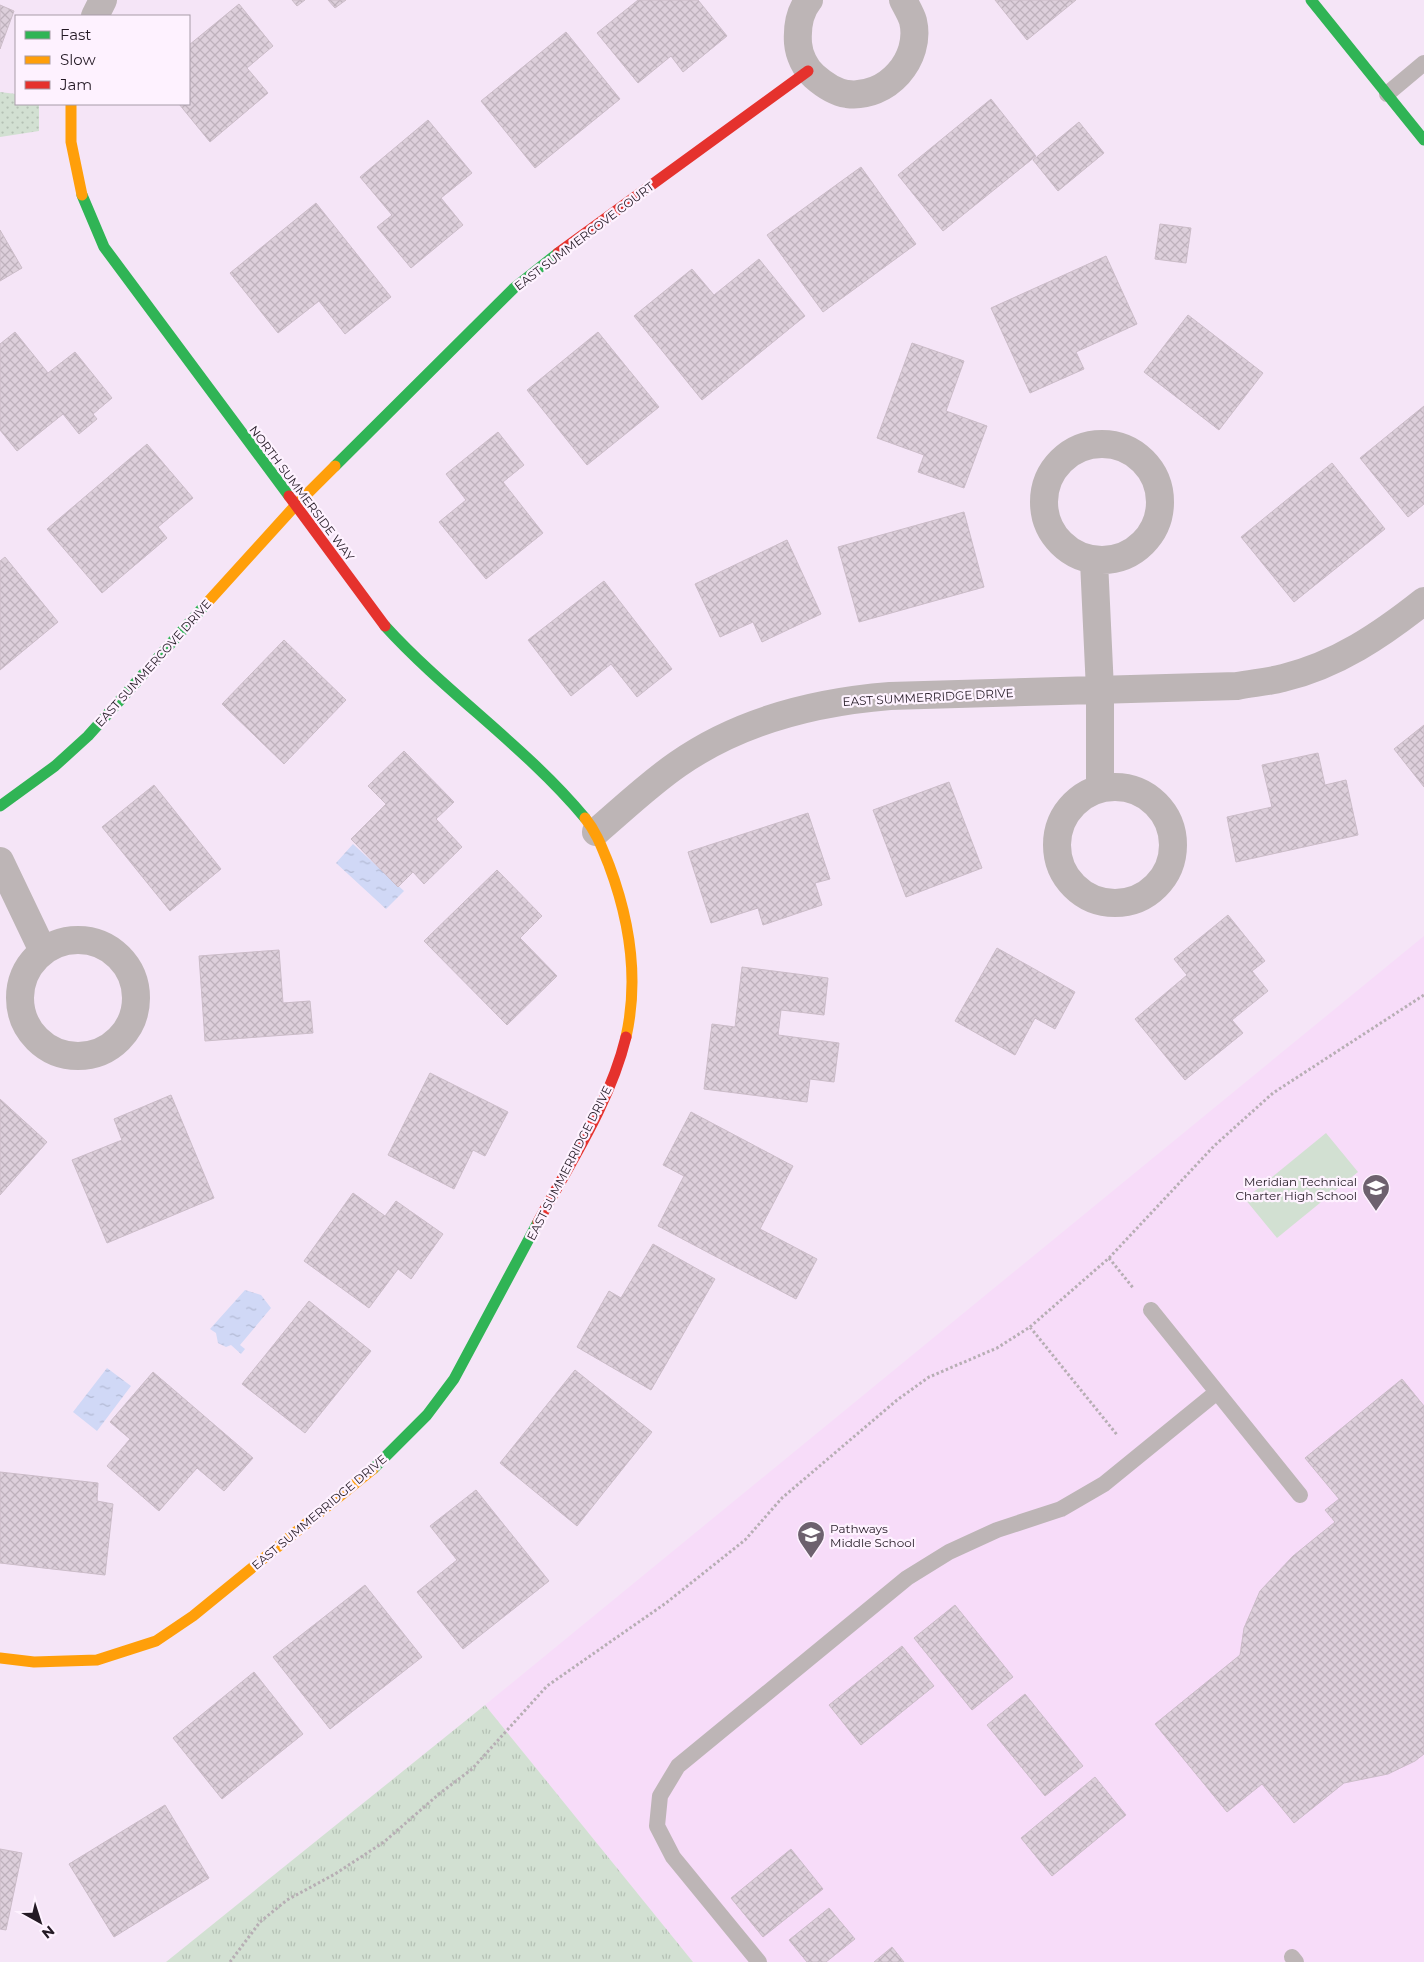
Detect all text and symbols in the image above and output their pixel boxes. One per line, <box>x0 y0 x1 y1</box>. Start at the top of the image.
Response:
legend <box>15 15 190 105</box>
text: Fast <box>60 25 91 44</box>
text: Slow <box>60 50 96 69</box>
text: Jam <box>59 75 92 94</box>
street label: EAST SUMMERCOVE COURT <box>511 179 657 293</box>
street label: NORTH SUMMERSIDE WAY <box>246 422 358 564</box>
street label: EAST SUMMERCOVE DRIVE <box>92 596 214 730</box>
street label: EAST SUMMERRIDGE DRIVE <box>842 685 1014 709</box>
street label: EAST SUMMERRIDGE DRIVE <box>523 1083 615 1243</box>
school or university icon: Meridian Technical Charter High School <box>1361 1173 1391 1212</box>
place label: Meridian Technical Charter High School <box>1236 1174 1357 1203</box>
street label: EAST SUMMERRIDGE DRIVE <box>249 1451 389 1573</box>
school or university icon: Pathways Middle School <box>796 1520 826 1559</box>
place label: Pathways Middle School <box>830 1521 915 1550</box>
north arrow <box>15 1897 65 1947</box>
text: N <box>38 1922 58 1943</box>

